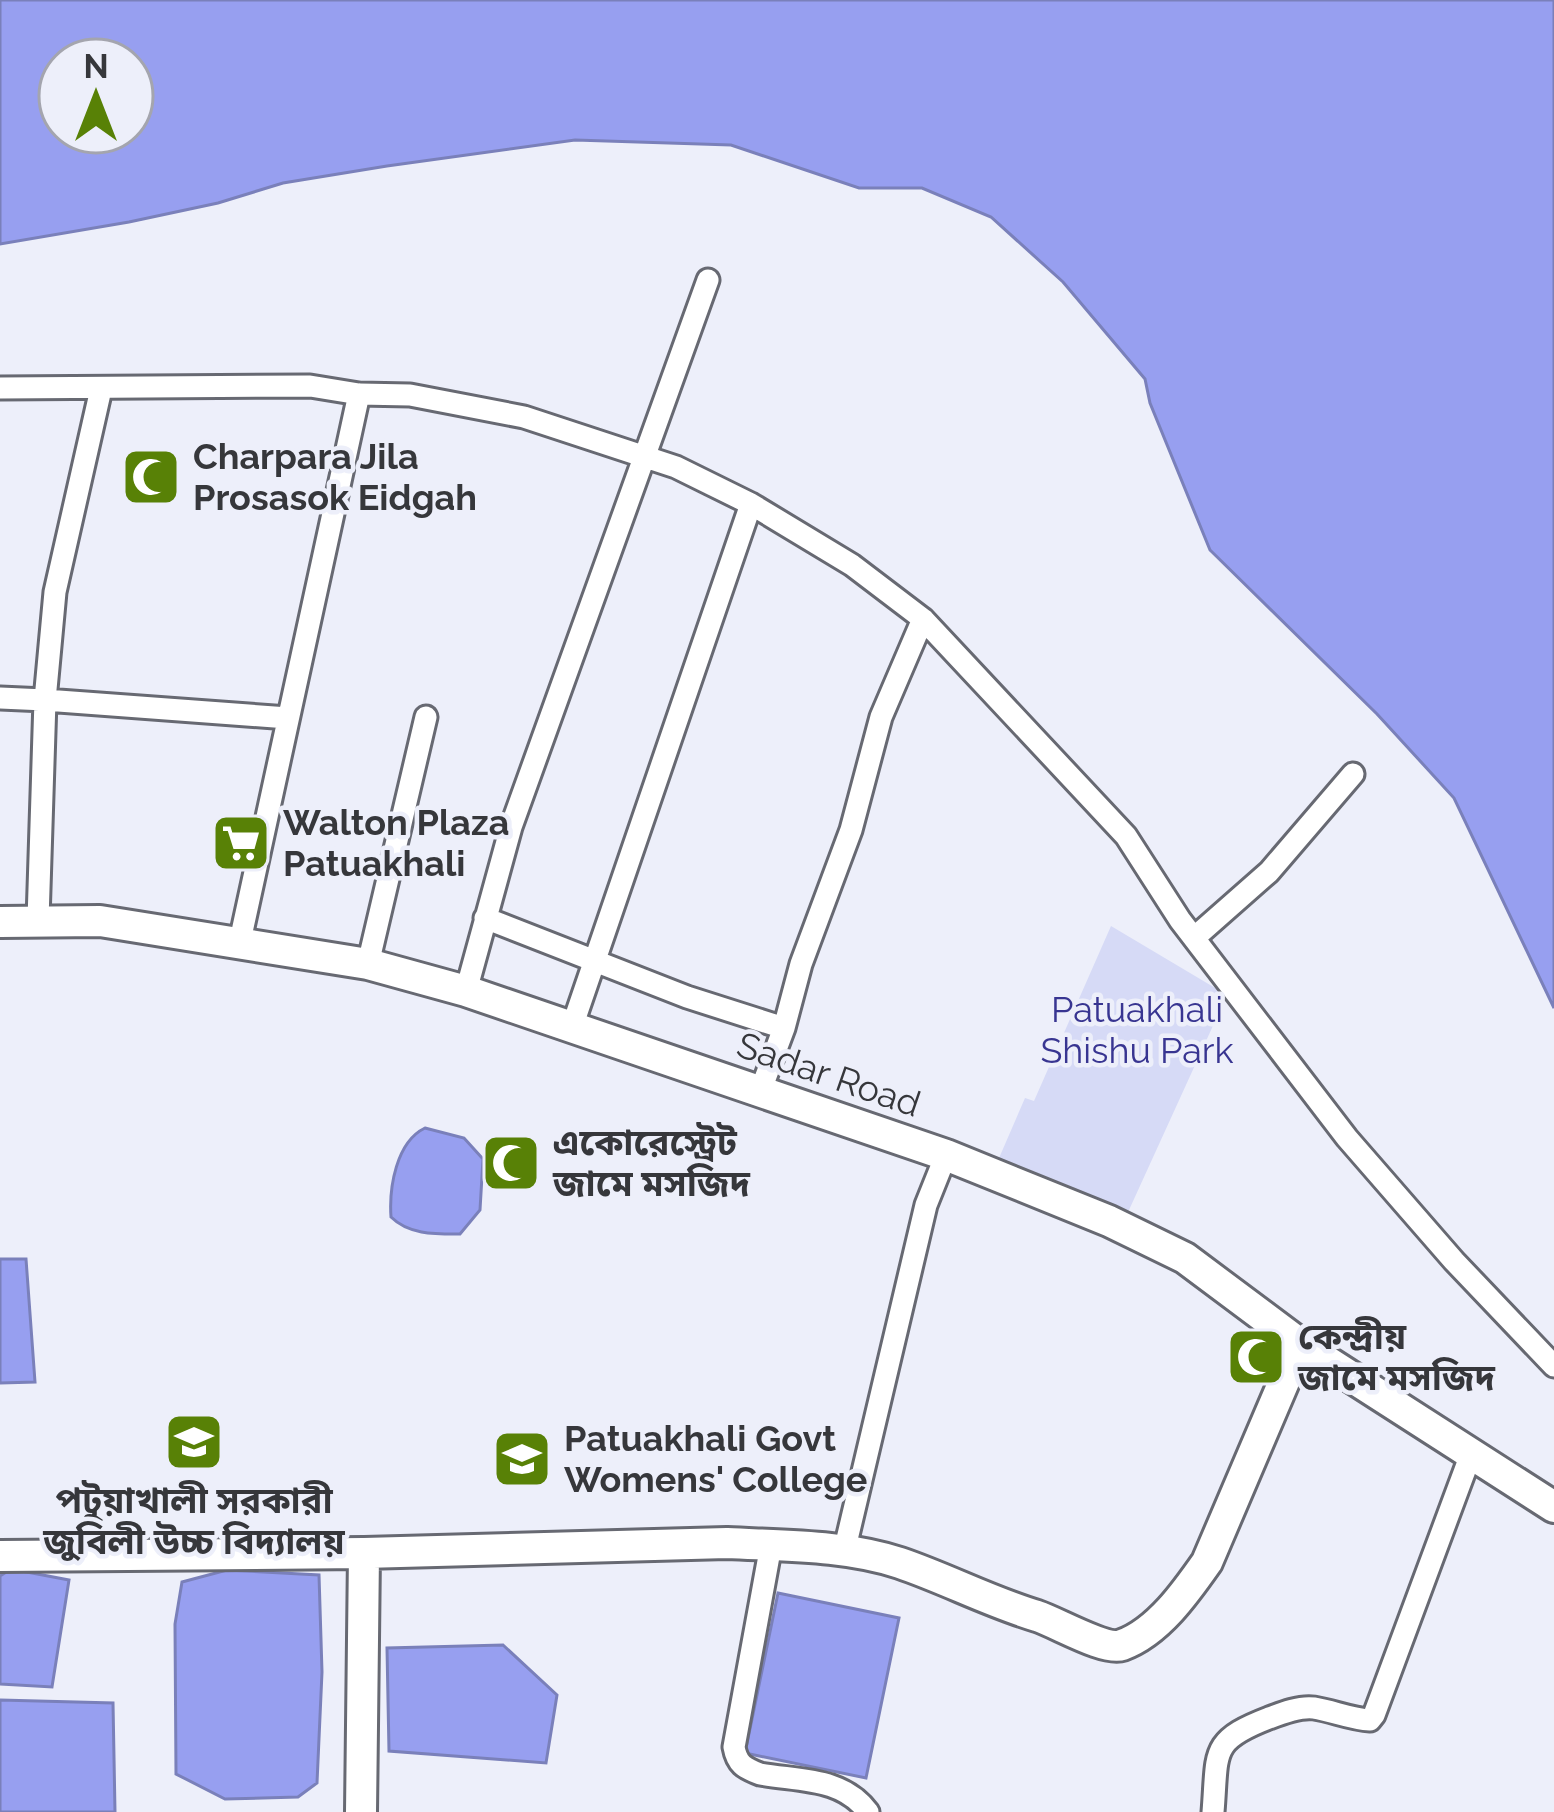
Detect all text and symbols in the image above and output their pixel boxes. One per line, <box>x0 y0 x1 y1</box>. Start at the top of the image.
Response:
north arrow <box>36 36 156 156</box>
text: N <box>83 47 109 86</box>
place label: Charpara Jila Prosasok Eidgah <box>193 435 477 518</box>
mosque icon: Charpara Jila Prosasok Eidgah <box>120 446 182 508</box>
place label: Walton Plaza Patuakhali <box>283 801 509 884</box>
supermarket icon: Walton Plaza Patuakhali <box>210 812 272 874</box>
park label: Patuakhali Shishu Park <box>1040 988 1234 1071</box>
street label: Sadar Road <box>732 1023 926 1125</box>
place label: একোরেস্ট্রেট জামে মসজিদ <box>552 1121 750 1204</box>
mosque icon: একোরেস্ট্রেট জামে মসজিদ <box>480 1132 542 1194</box>
place label: কেন্দ্রীয় জামে মসজিদ <box>1297 1315 1495 1398</box>
mosque icon: কেন্দ্রীয় জামে মসজিদ <box>1225 1326 1287 1388</box>
school or university icon: পটুয়াখালী সরকারী জুবিলী উচ্চ বিদ্যালয় <box>163 1411 225 1473</box>
place label: Patuakhali Govt Womens' College <box>564 1417 867 1500</box>
school or university icon: Patuakhali Govt Womens' College <box>491 1428 553 1490</box>
place label: পটুয়াখালী সরকারী জুবিলী উচ্চ বিদ্যালয় <box>42 1479 346 1562</box>

